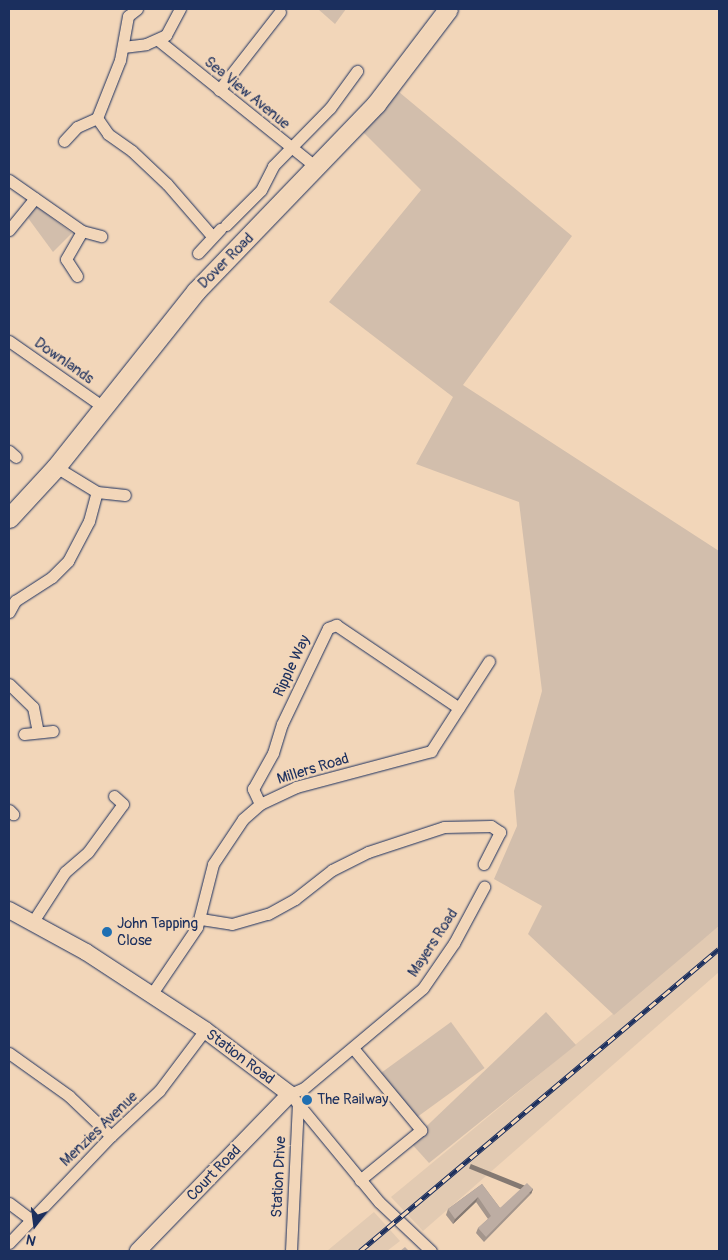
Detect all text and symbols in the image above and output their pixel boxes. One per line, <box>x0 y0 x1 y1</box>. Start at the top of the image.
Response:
street label: Sea View Avenue <box>201 53 293 133</box>
street label: Dover Road <box>194 229 258 293</box>
street label: Downlands <box>31 334 97 388</box>
street label: Ripple Way <box>270 632 314 700</box>
street label: Millers Road <box>275 750 351 788</box>
street label: Mayers Road <box>404 905 462 981</box>
place label: John Tapping Close <box>117 914 198 949</box>
marker: John Tapping Close <box>101 926 113 938</box>
street label: Station Road <box>202 1026 278 1088</box>
street label: Menzies Avenue <box>57 1088 141 1170</box>
place label: The Railway <box>317 1091 388 1109</box>
marker: The Railway <box>301 1094 313 1106</box>
street label: Station Drive <box>268 1136 290 1218</box>
street label: Court Road <box>183 1141 245 1205</box>
north arrow <box>10 1200 60 1250</box>
text: N <box>24 1231 38 1249</box>

